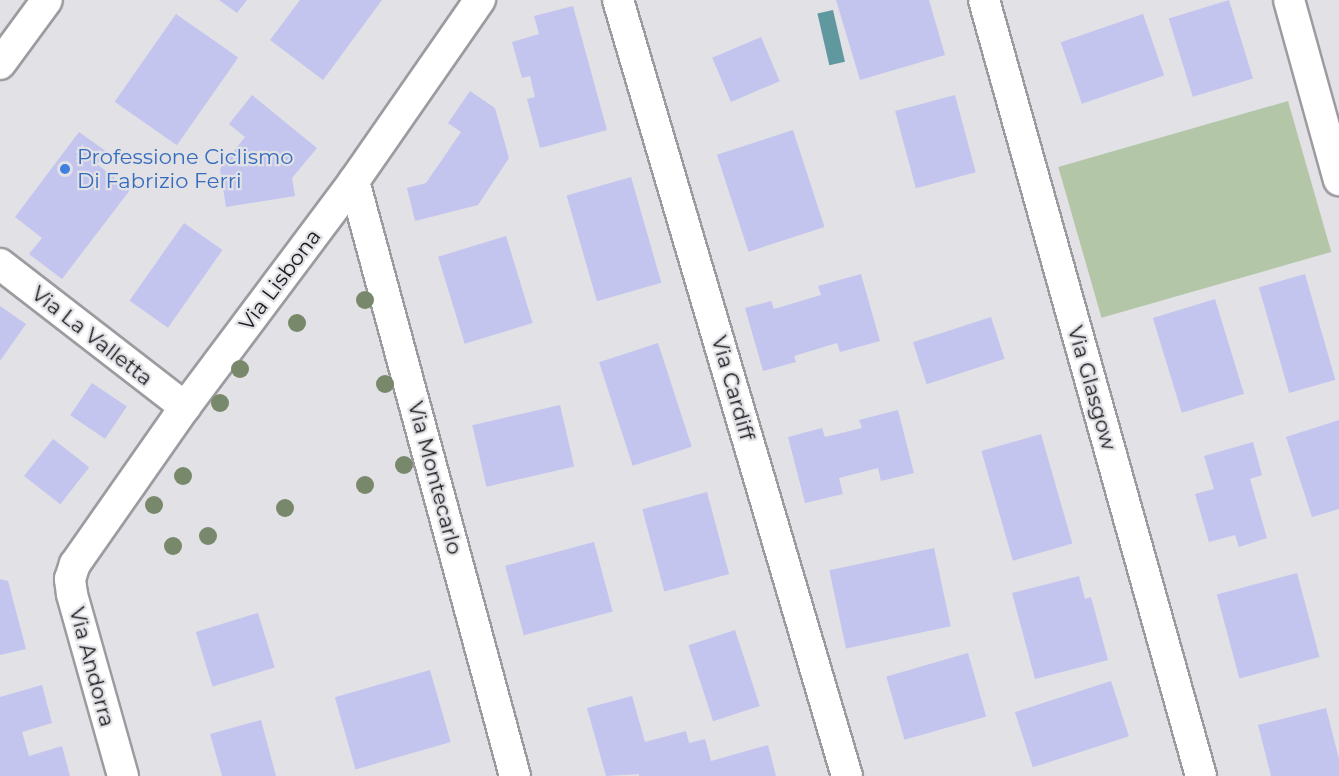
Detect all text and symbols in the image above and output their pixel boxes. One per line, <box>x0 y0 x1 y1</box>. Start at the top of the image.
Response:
place label: Professione Ciclismo Di Fabrizio Ferri <box>77 144 293 194</box>
marker: Professione Ciclismo Di Fabrizio Ferri <box>58 162 72 176</box>
street label: Via Lisbona <box>234 224 326 336</box>
street label: Via La Valletta <box>26 281 158 391</box>
street label: Via Glasgow <box>1062 323 1122 453</box>
street label: Via Cardiff <box>706 333 760 443</box>
street label: Via Montecarlo <box>402 399 468 557</box>
street label: Via Andorra <box>64 604 120 730</box>

